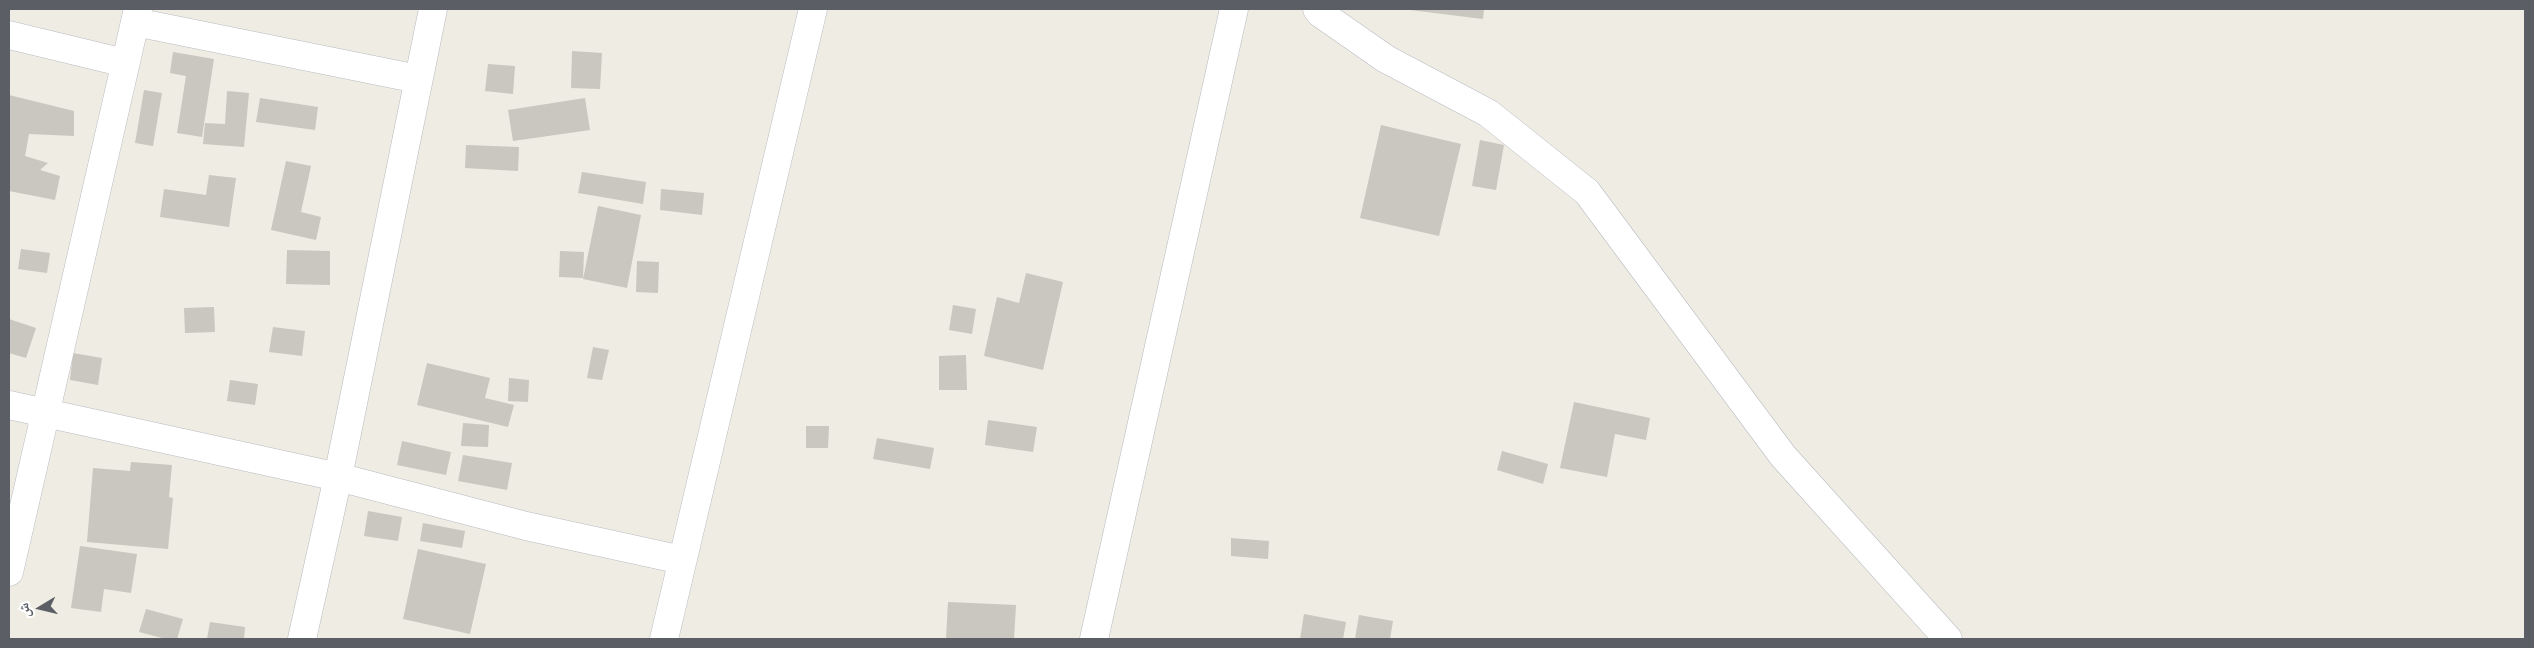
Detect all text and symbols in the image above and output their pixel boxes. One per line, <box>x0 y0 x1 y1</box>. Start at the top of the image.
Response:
north arrow <box>15 583 65 633</box>
text: ش <box>17 602 33 619</box>

